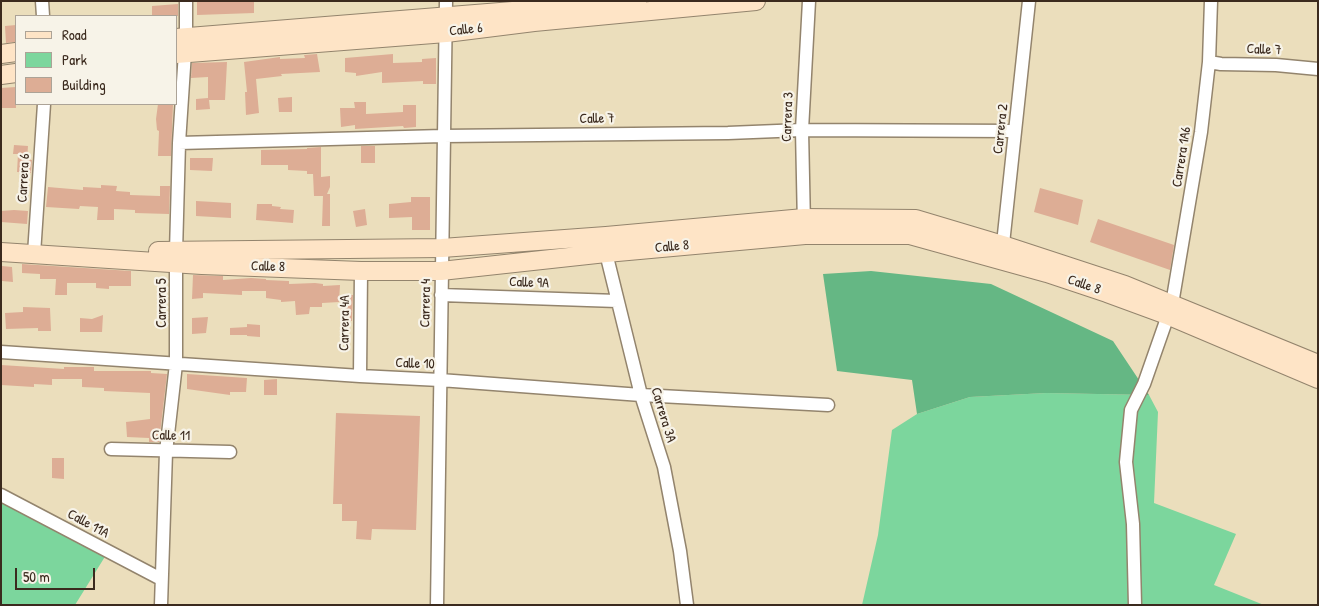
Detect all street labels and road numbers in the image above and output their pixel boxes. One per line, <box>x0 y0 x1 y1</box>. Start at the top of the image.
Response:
street label: Calle 6 <box>448 20 484 40</box>
street label: Calle 7 <box>1246 41 1282 59</box>
street label: Carrera 3 <box>779 92 797 142</box>
street label: Carrera 2 <box>990 103 1012 155</box>
street label: Calle 7 <box>579 110 615 128</box>
street label: Carrera 1A6 <box>1169 126 1195 188</box>
street label: Carrera 6 <box>14 153 34 203</box>
street label: Calle 8 <box>654 237 690 257</box>
street label: Calle 8 <box>251 258 285 276</box>
street label: Calle 8 <box>1065 272 1103 298</box>
street label: Calle 9A <box>509 274 549 292</box>
street label: Carrera 5 <box>154 278 170 328</box>
street label: Carrera 4 <box>417 278 435 328</box>
street label: Carrera 4A <box>336 295 354 351</box>
street label: Calle 10 <box>395 355 435 373</box>
street label: Carrera 3A <box>647 385 679 445</box>
street label: Calle 11 <box>152 427 190 445</box>
street label: Calle 11A <box>64 506 112 542</box>

